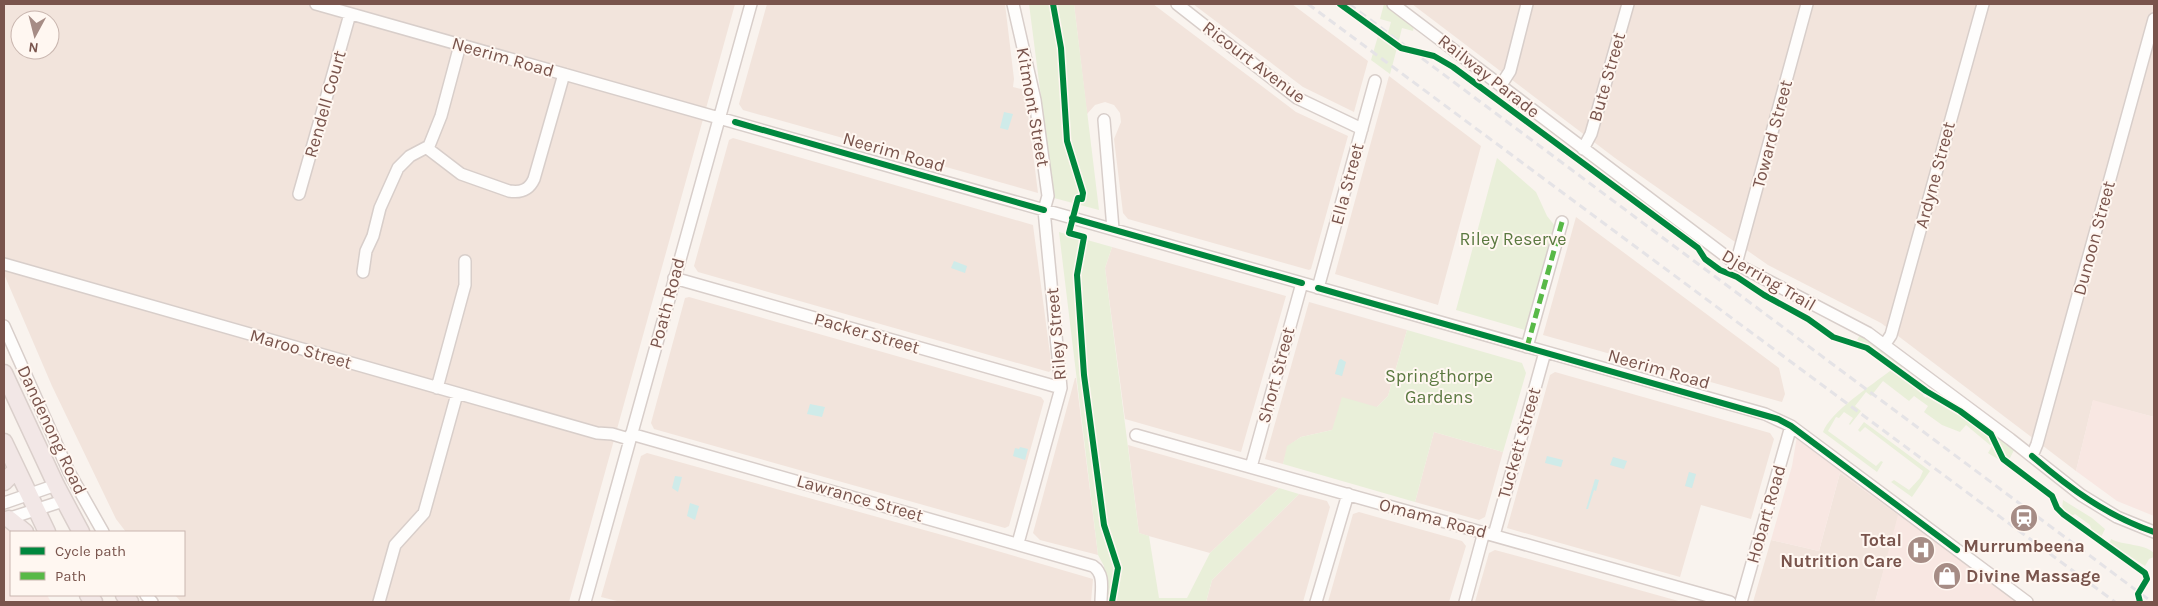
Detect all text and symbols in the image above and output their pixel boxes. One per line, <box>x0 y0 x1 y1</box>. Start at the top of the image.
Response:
north arrow <box>10 10 60 60</box>
street label: Ricourt Avenue <box>1198 16 1310 108</box>
street label: Railway Parade <box>1434 29 1544 123</box>
street label: Bute Street <box>1584 30 1630 124</box>
street label: Neerim Road <box>449 32 557 82</box>
text: N <box>27 38 39 56</box>
street label: Kitmont Street <box>1012 45 1054 169</box>
street label: Rendell Court <box>299 48 351 160</box>
street label: Toward Street <box>1747 77 1797 191</box>
street label: Ardyne Street <box>1910 119 1960 231</box>
street label: Neerim Road <box>840 127 948 177</box>
street label: Ella Street <box>1326 140 1369 227</box>
street label: Dunoon Street <box>2068 178 2120 298</box>
park label: Riley Reserve <box>1459 228 1567 250</box>
street label: Djerring Trail <box>1718 244 1820 316</box>
street label: Poath Road <box>644 255 690 351</box>
street label: Riley Street <box>1041 287 1071 381</box>
street label: Packer Street <box>812 307 923 359</box>
street label: Maroo Street <box>247 324 355 374</box>
street label: Short Street <box>1253 324 1299 425</box>
street label: Neerim Road <box>1605 344 1713 394</box>
street label: Dandenong Road <box>12 362 92 498</box>
park label: Springthorpe Gardens <box>1385 365 1493 408</box>
street label: Tuckett Street <box>1493 385 1545 501</box>
street label: Hobart Road <box>1741 462 1791 566</box>
street label: Lawrance Street <box>794 469 926 527</box>
street label: Omama Road <box>1377 493 1489 543</box>
station icon: Murrumbeena <box>2009 503 2039 533</box>
place label: Total Nutrition Care <box>1780 529 1902 572</box>
legend <box>10 531 185 596</box>
hospital icon: Total Nutrition Care <box>1906 535 1936 565</box>
place label: Murrumbeena <box>1963 535 2085 557</box>
text: Cycle path <box>55 542 126 560</box>
shop icon: Divine Massage <box>1932 561 1962 591</box>
place label: Divine Massage <box>1966 565 2101 587</box>
text: Path <box>55 567 86 585</box>

